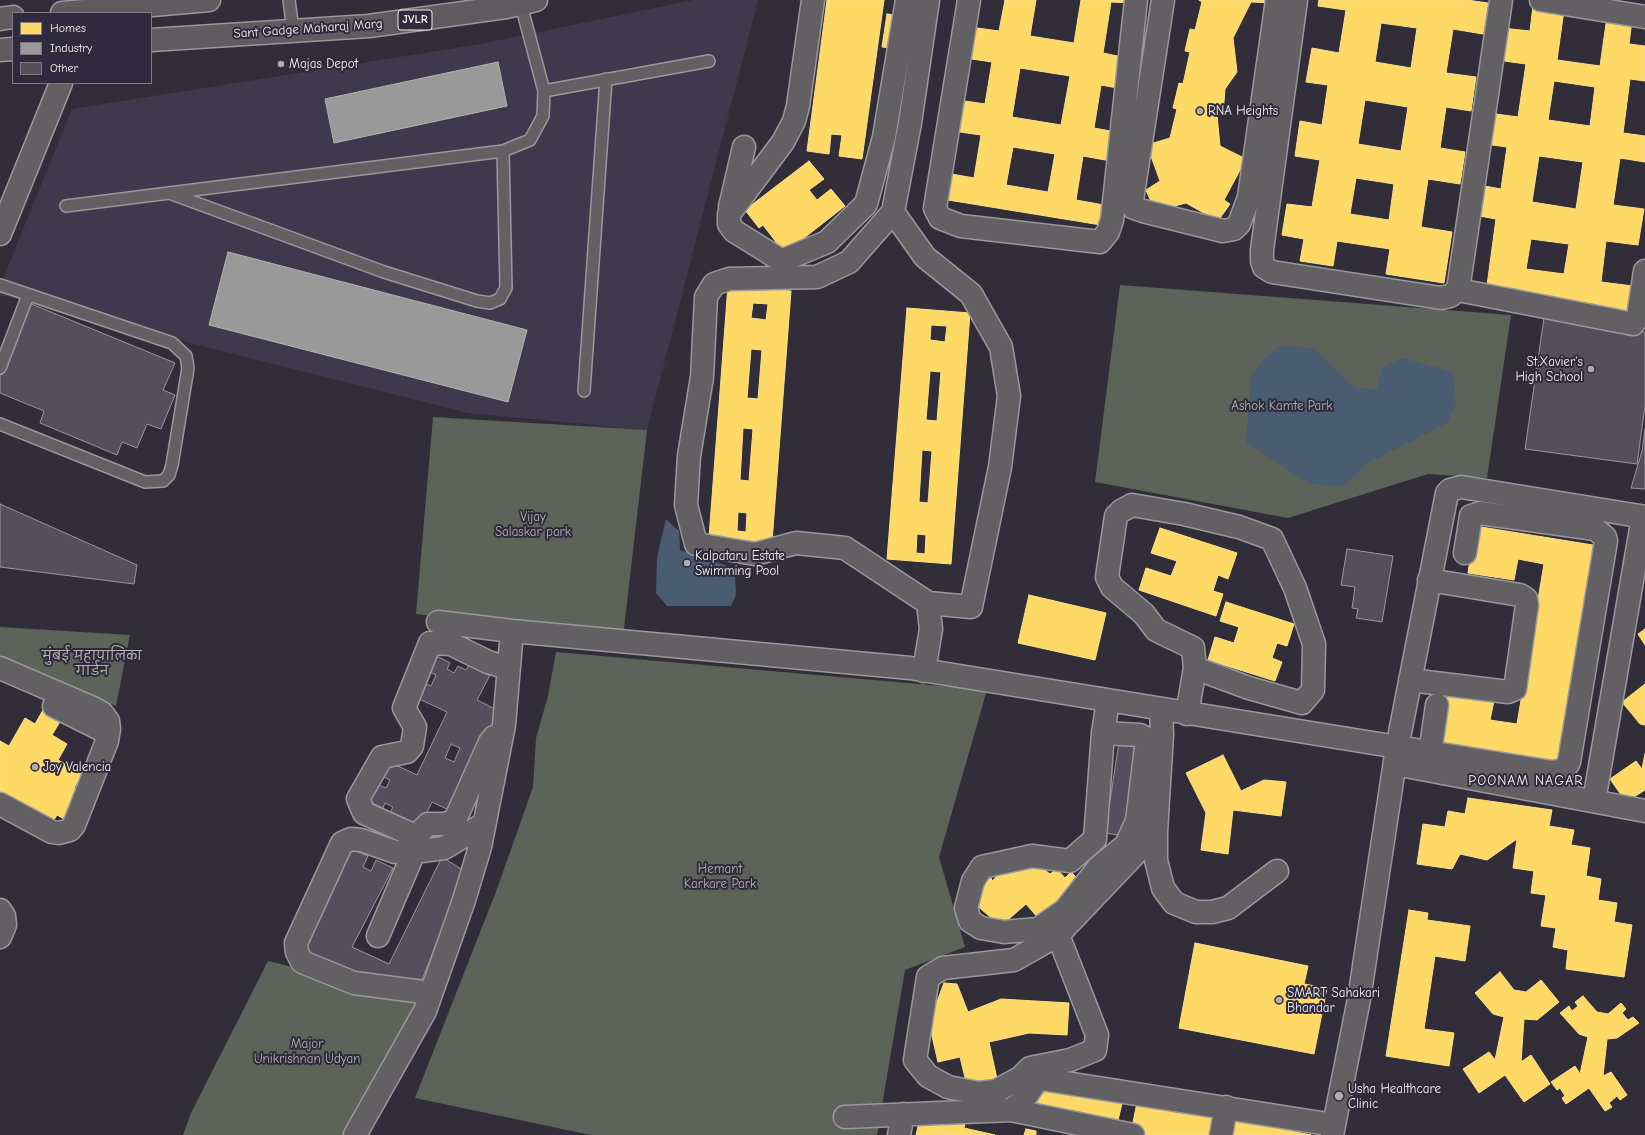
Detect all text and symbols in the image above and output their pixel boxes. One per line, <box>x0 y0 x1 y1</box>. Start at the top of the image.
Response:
road number: JVLR <box>398 10 432 30</box>
legend <box>12 12 152 84</box>
street label: Sant Gadge Maharaj Marg <box>233 16 383 42</box>
text: Homes <box>50 21 86 35</box>
text: Industry <box>50 41 92 55</box>
place label: Majas Depot <box>289 56 358 72</box>
marker: Majas Depot <box>276 59 286 69</box>
text: Other <box>50 61 78 75</box>
place label: RNA Heights <box>1208 103 1278 119</box>
marker: RNA Heights <box>1195 106 1205 116</box>
place label: St.Xavier's High School <box>1515 354 1583 385</box>
marker: St.Xavier's High School <box>1586 364 1596 374</box>
park label: Ashok Kamte Park <box>1231 398 1333 414</box>
park label: Vijay Salaskar park <box>495 509 571 540</box>
place label: Kalpataru Estate Swimming Pool <box>695 548 785 579</box>
marker: Kalpataru Estate Swimming Pool <box>682 558 692 568</box>
park label: मुंबई महापालिका गार्डन <box>42 648 142 679</box>
place label: Joy Valencia <box>43 759 111 775</box>
marker: Joy Valencia <box>30 762 40 772</box>
district label: POONAM NAGAR <box>1468 773 1584 789</box>
park label: Hemant Karkare Park <box>684 861 756 892</box>
place label: SMART Sahakari Bhandar <box>1287 985 1380 1016</box>
marker: SMART Sahakari Bhandar <box>1274 995 1284 1005</box>
park label: Major Unikrishnan Udyan <box>254 1036 360 1067</box>
place label: Usha Healthcare Clinic <box>1348 1081 1441 1112</box>
marker: Usha Healthcare Clinic <box>1333 1090 1345 1102</box>

